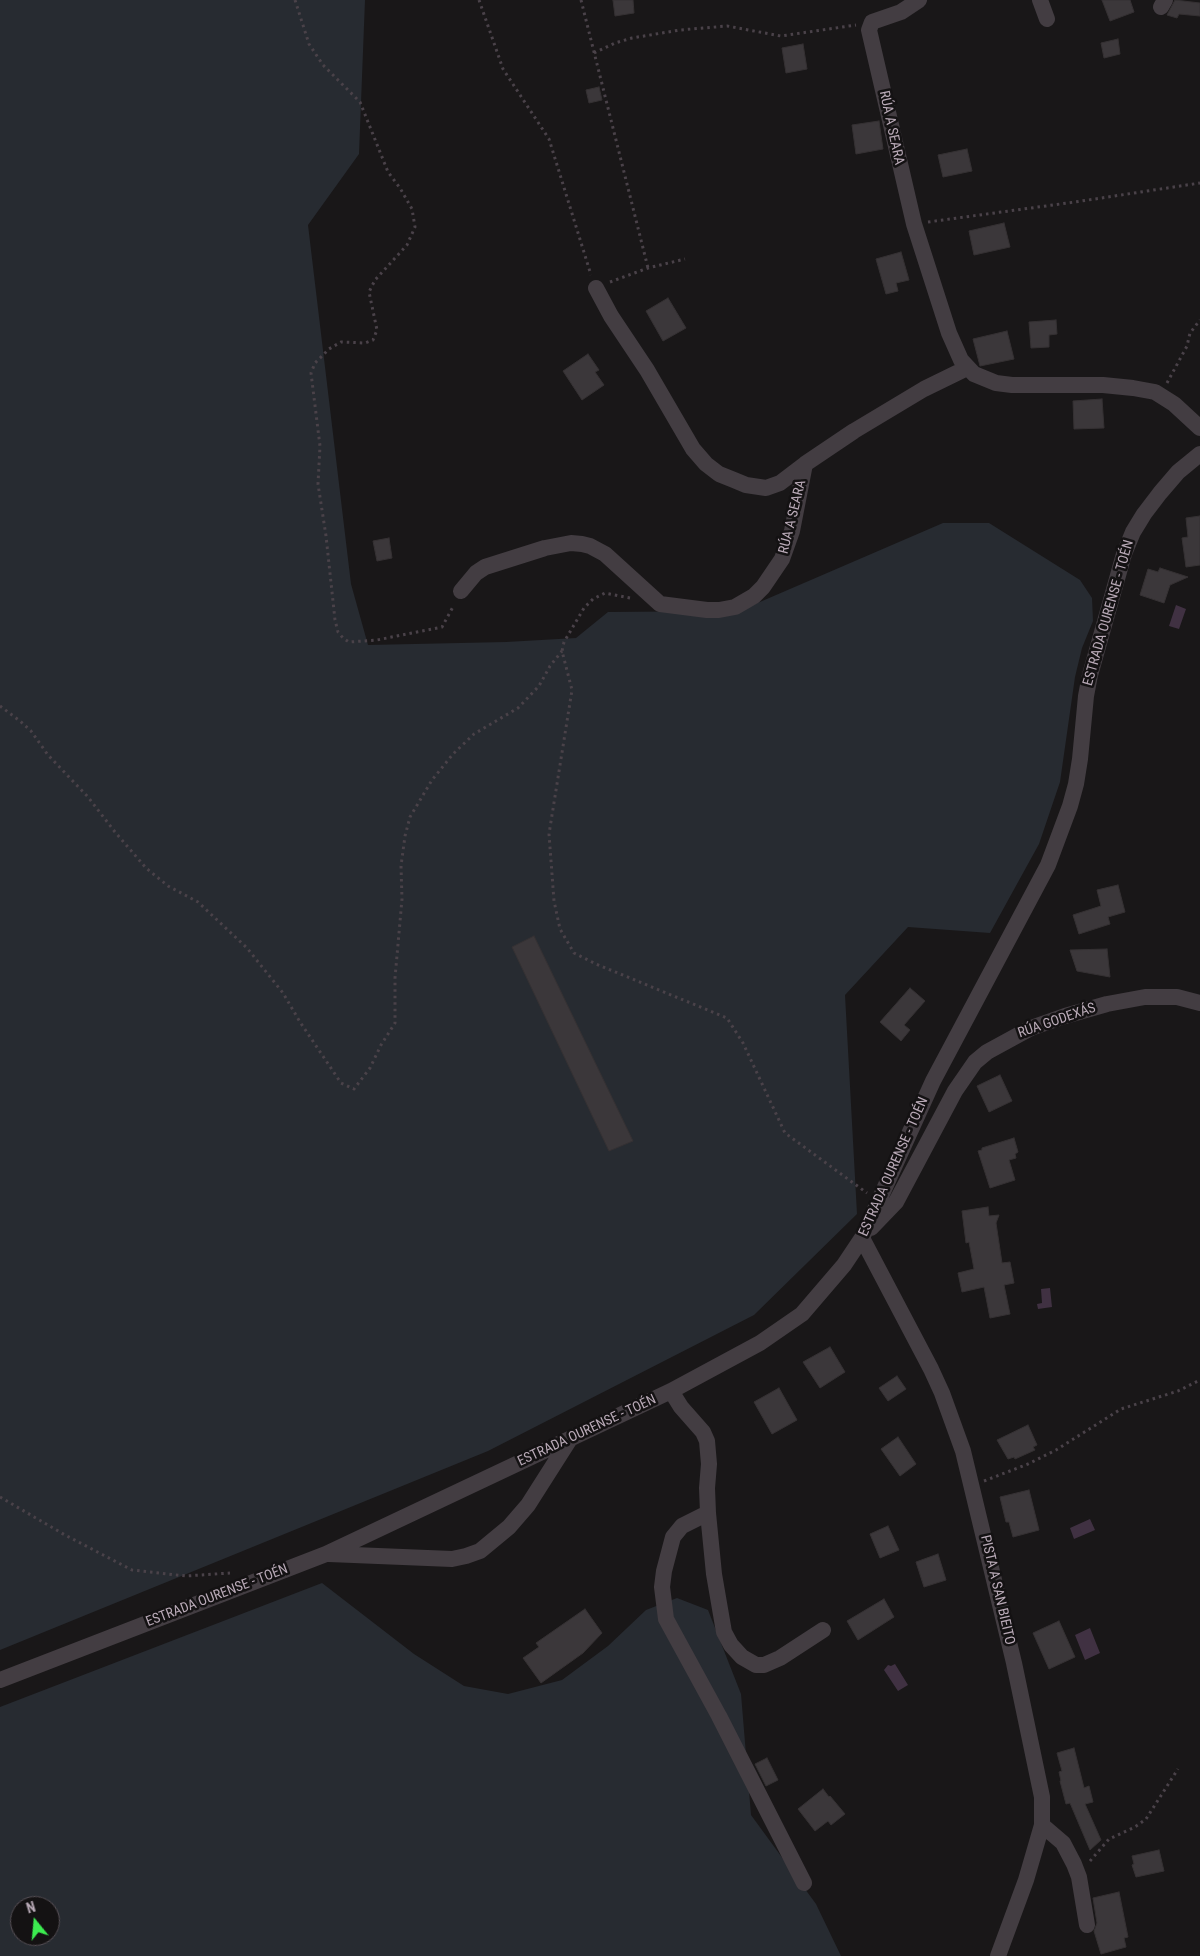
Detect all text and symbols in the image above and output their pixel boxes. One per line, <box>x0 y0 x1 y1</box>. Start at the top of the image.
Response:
street label: RÚA A SEARA <box>875 89 907 167</box>
street label: RÚA A SEARA <box>776 478 810 556</box>
street label: ESTRADA OURENSE - TOÉN <box>1080 538 1138 688</box>
street label: RÚA GODEXÁS <box>1016 1000 1098 1042</box>
street label: ESTRADA OURENSE - TOÉN <box>856 1095 932 1239</box>
street label: ESTRADA OURENSE - TOÉN <box>515 1392 659 1470</box>
street label: PISTA A SAN BIEITO <box>976 1534 1018 1646</box>
street label: ESTRADA OURENSE - TOÉN <box>144 1561 290 1631</box>
north arrow <box>10 1896 60 1946</box>
text: N <box>24 1899 37 1917</box>

